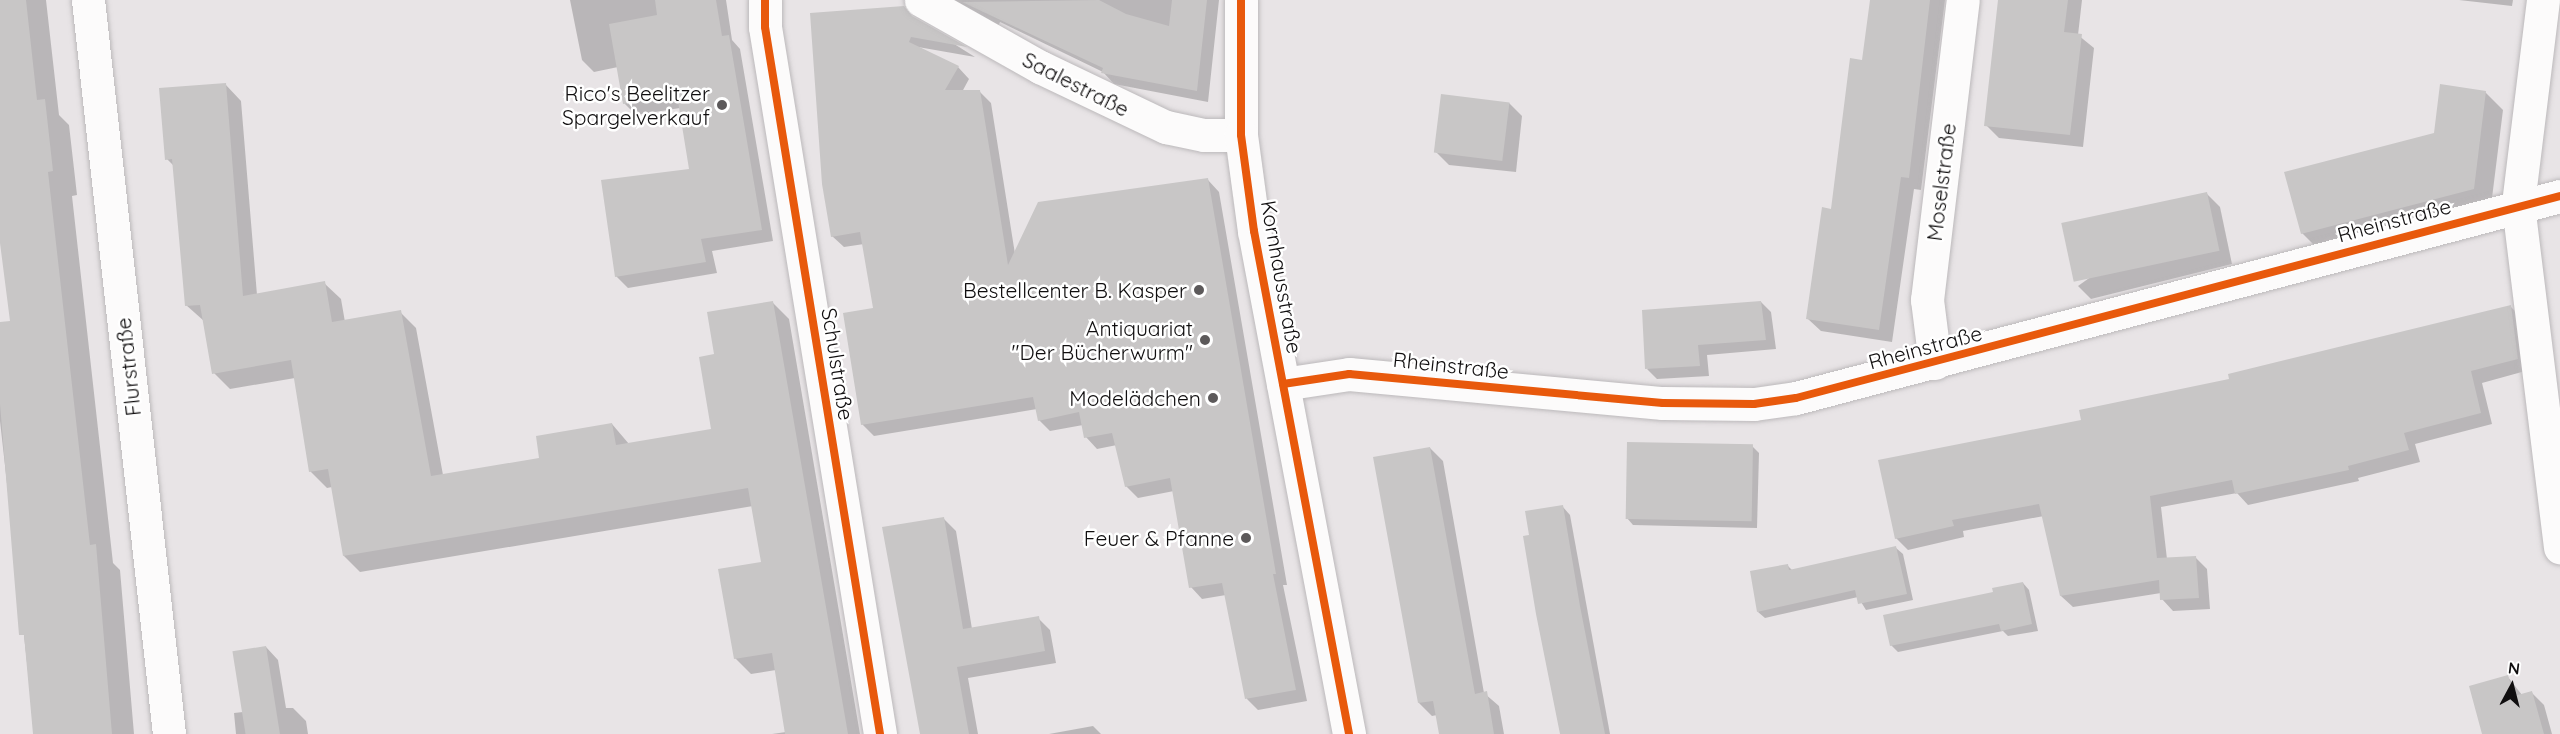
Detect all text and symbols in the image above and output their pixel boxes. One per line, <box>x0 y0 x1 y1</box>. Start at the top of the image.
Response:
street label: Saalestraße <box>1019 46 1133 122</box>
place label: Rico's Beelitzer Spargelverkauf <box>562 80 710 130</box>
marker: Rico's Beelitzer Spargelverkauf <box>715 98 729 112</box>
street label: Moselstraße <box>1921 122 1961 242</box>
street label: Rheinstraße <box>2334 193 2454 247</box>
street label: Kornhausstraße <box>1256 198 1308 356</box>
place label: Bestellcenter B. Kasper <box>963 277 1187 303</box>
marker: Bestellcenter B. Kasper <box>1192 283 1206 297</box>
street label: Schulstraße <box>817 306 859 422</box>
place label: Antiquariat "Der Bücherwurm" <box>1012 315 1193 365</box>
street label: Flurstraße <box>110 317 146 417</box>
street label: Rheinstraße <box>1865 320 1985 374</box>
marker: Antiquariat "Der Bücherwurm" <box>1198 333 1212 347</box>
street label: Rheinstraße <box>1392 346 1510 384</box>
place label: Modelädchen <box>1069 385 1201 411</box>
marker: Modelädchen <box>1206 391 1220 405</box>
place label: Feuer & Pfanne <box>1084 525 1234 551</box>
marker: Feuer & Pfanne <box>1239 531 1253 545</box>
north arrow <box>2482 656 2542 716</box>
text: N <box>2507 657 2521 679</box>

